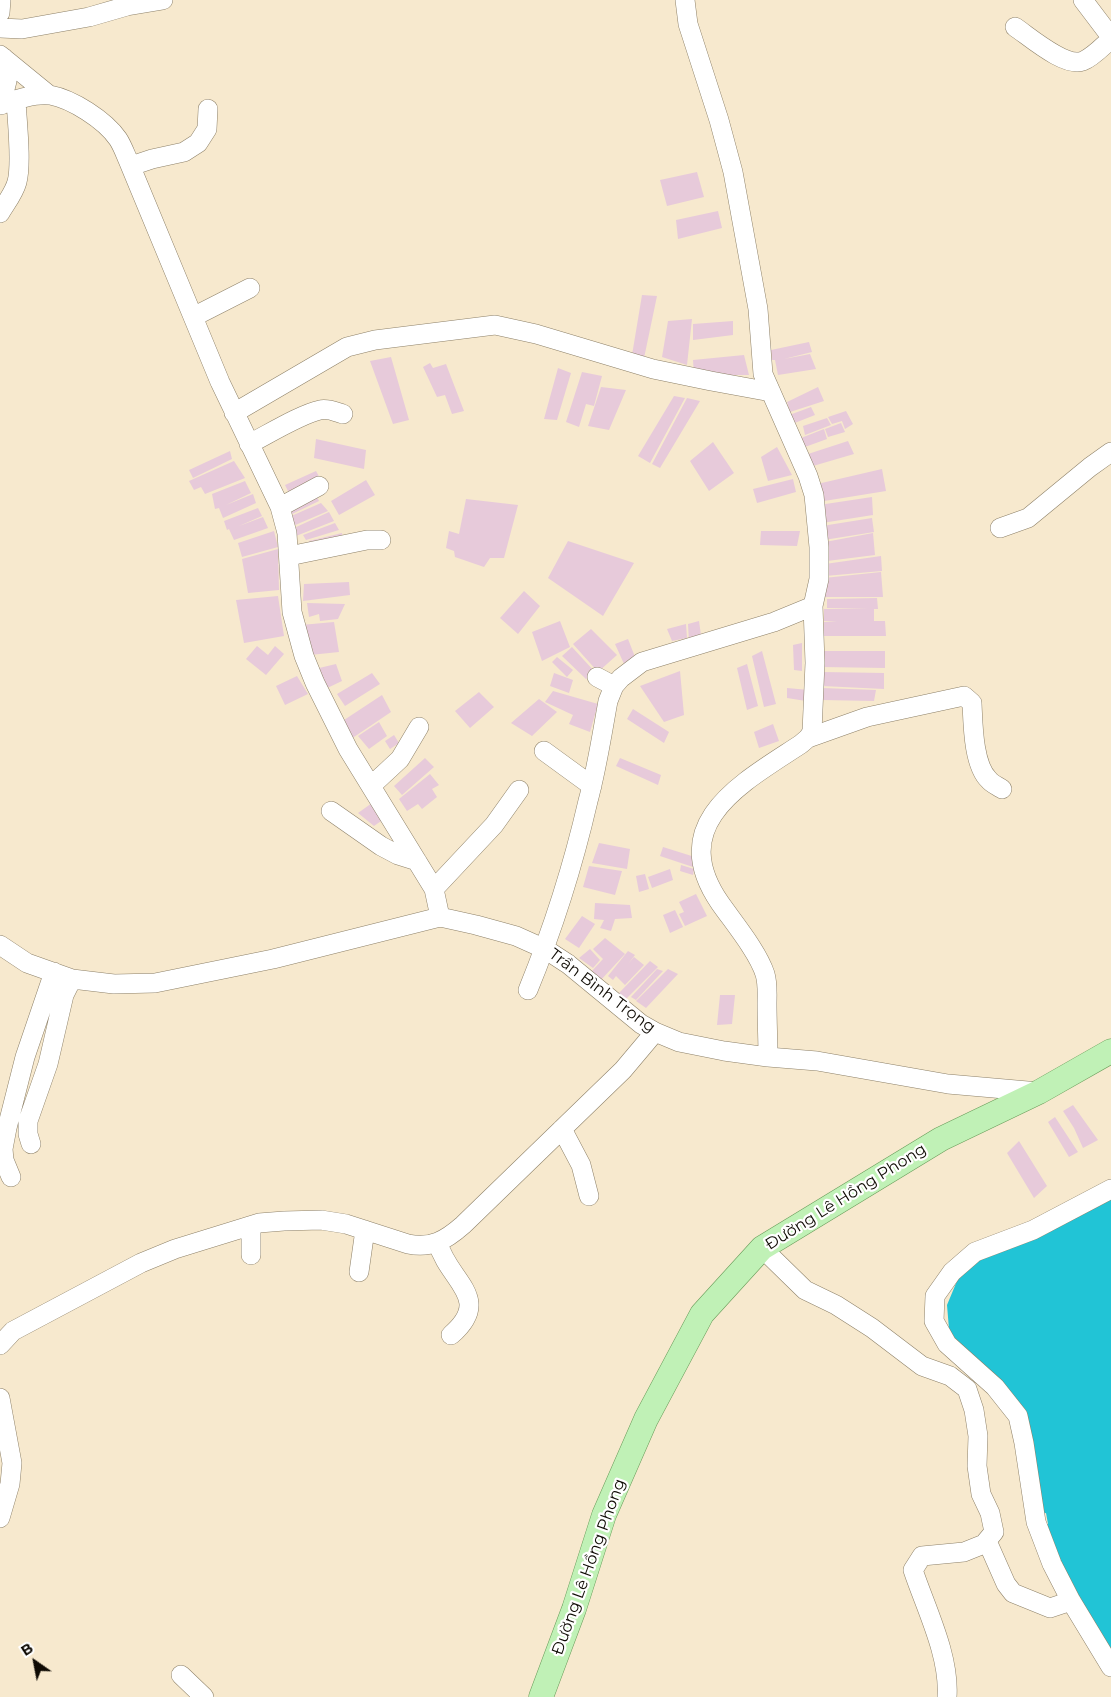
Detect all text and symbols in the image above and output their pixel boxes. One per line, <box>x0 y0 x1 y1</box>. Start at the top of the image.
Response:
street label: Trần Bình Trọng <box>545 945 659 1037</box>
street label: Đường Lê Hồng Phong <box>762 1140 930 1254</box>
street label: Đường Lê Hồng Phong <box>548 1476 630 1658</box>
north arrow <box>10 1637 60 1687</box>
text: B <box>17 1639 36 1660</box>

